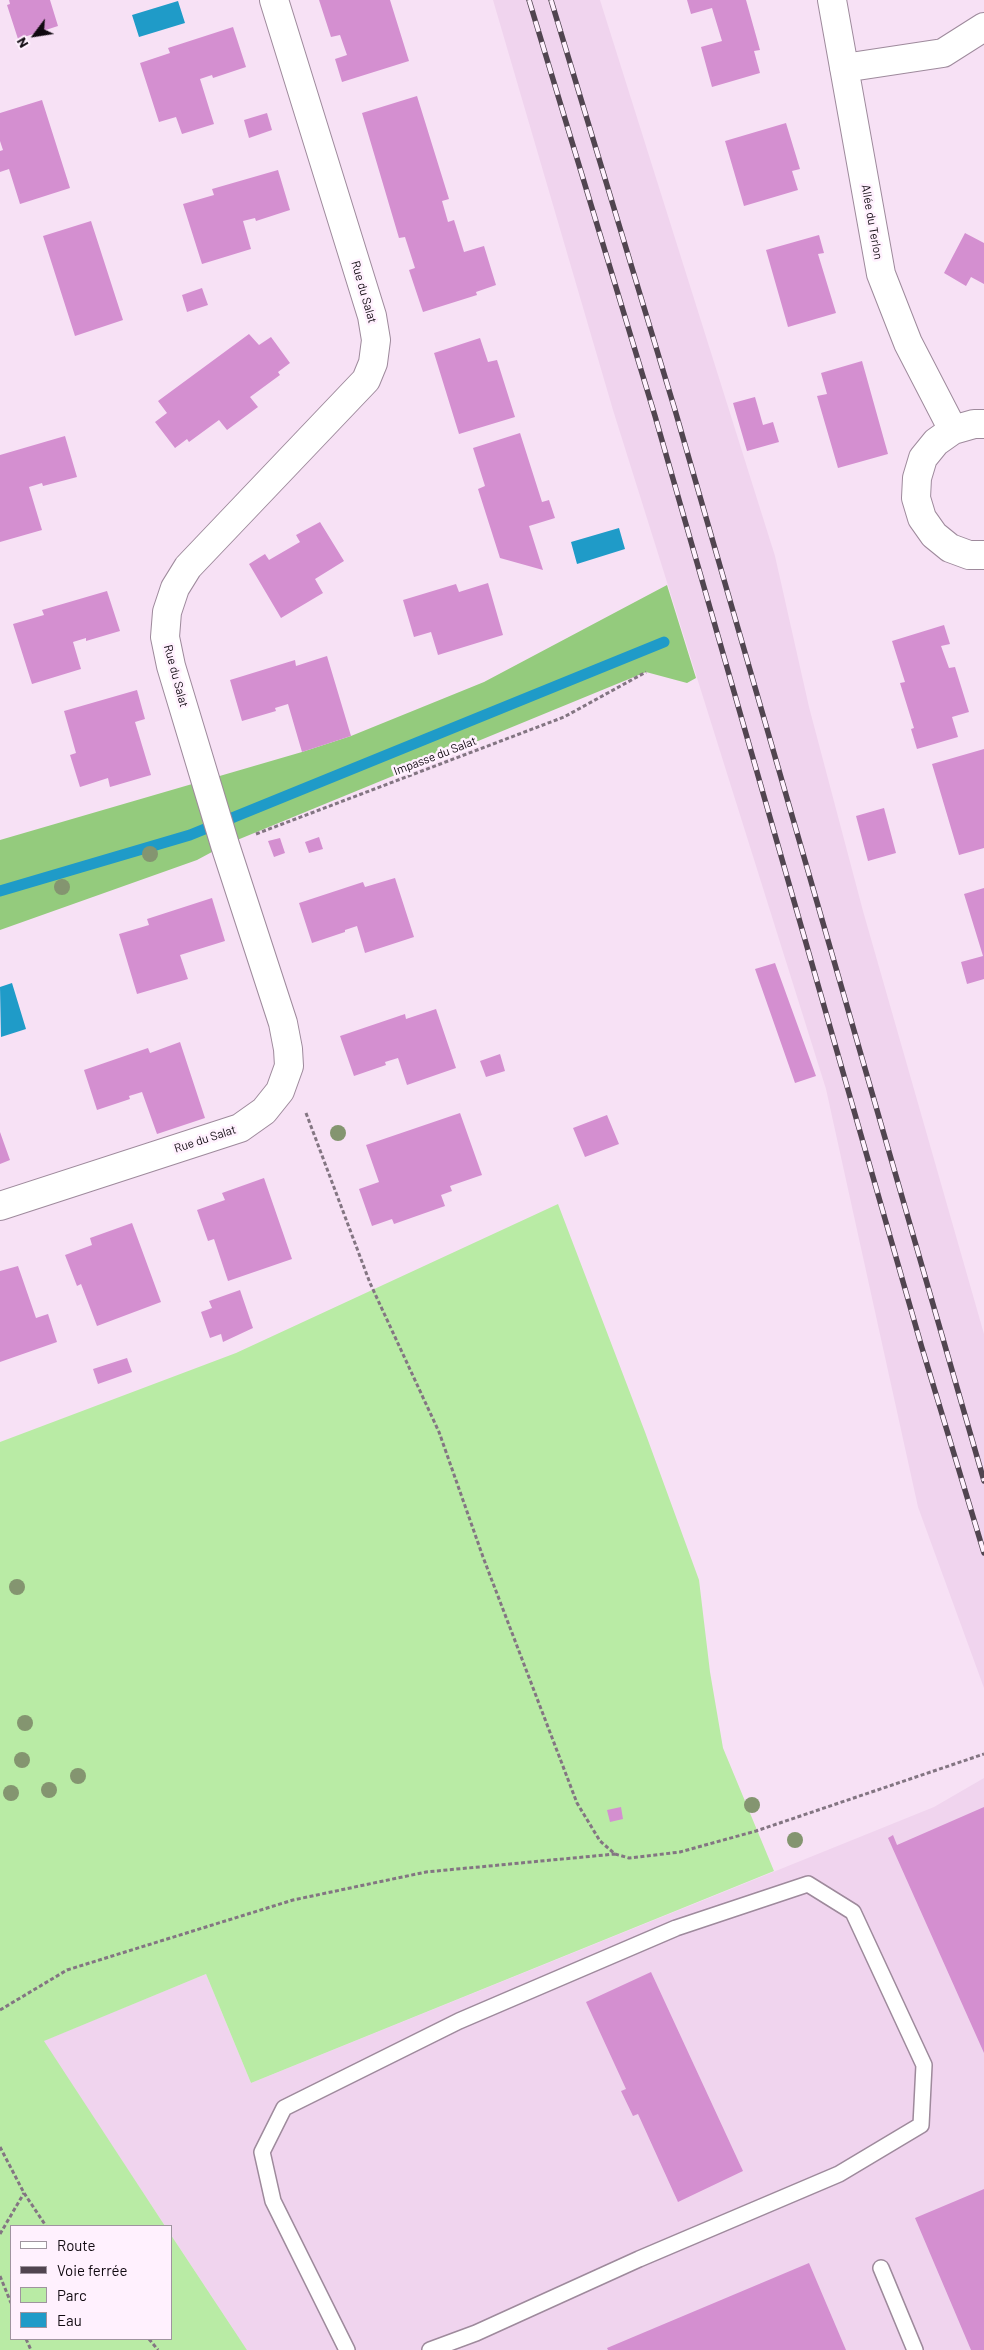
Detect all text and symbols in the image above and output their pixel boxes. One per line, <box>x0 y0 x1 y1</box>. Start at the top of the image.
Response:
north arrow <box>10 10 60 60</box>
text: N <box>12 35 31 51</box>
street label: Allée du Terlon <box>858 183 886 261</box>
street label: Rue du Salat <box>348 259 380 325</box>
street label: Rue du Salat <box>161 643 191 709</box>
street label: Impasse du Salat <box>392 734 478 778</box>
street label: Rue du Salat <box>172 1122 238 1156</box>
legend <box>10 2225 172 2340</box>
text: Route <box>57 2236 96 2254</box>
text: Voie ferrée <box>57 2261 128 2279</box>
text: Parc <box>57 2286 87 2304</box>
text: Eau <box>57 2311 82 2329</box>

